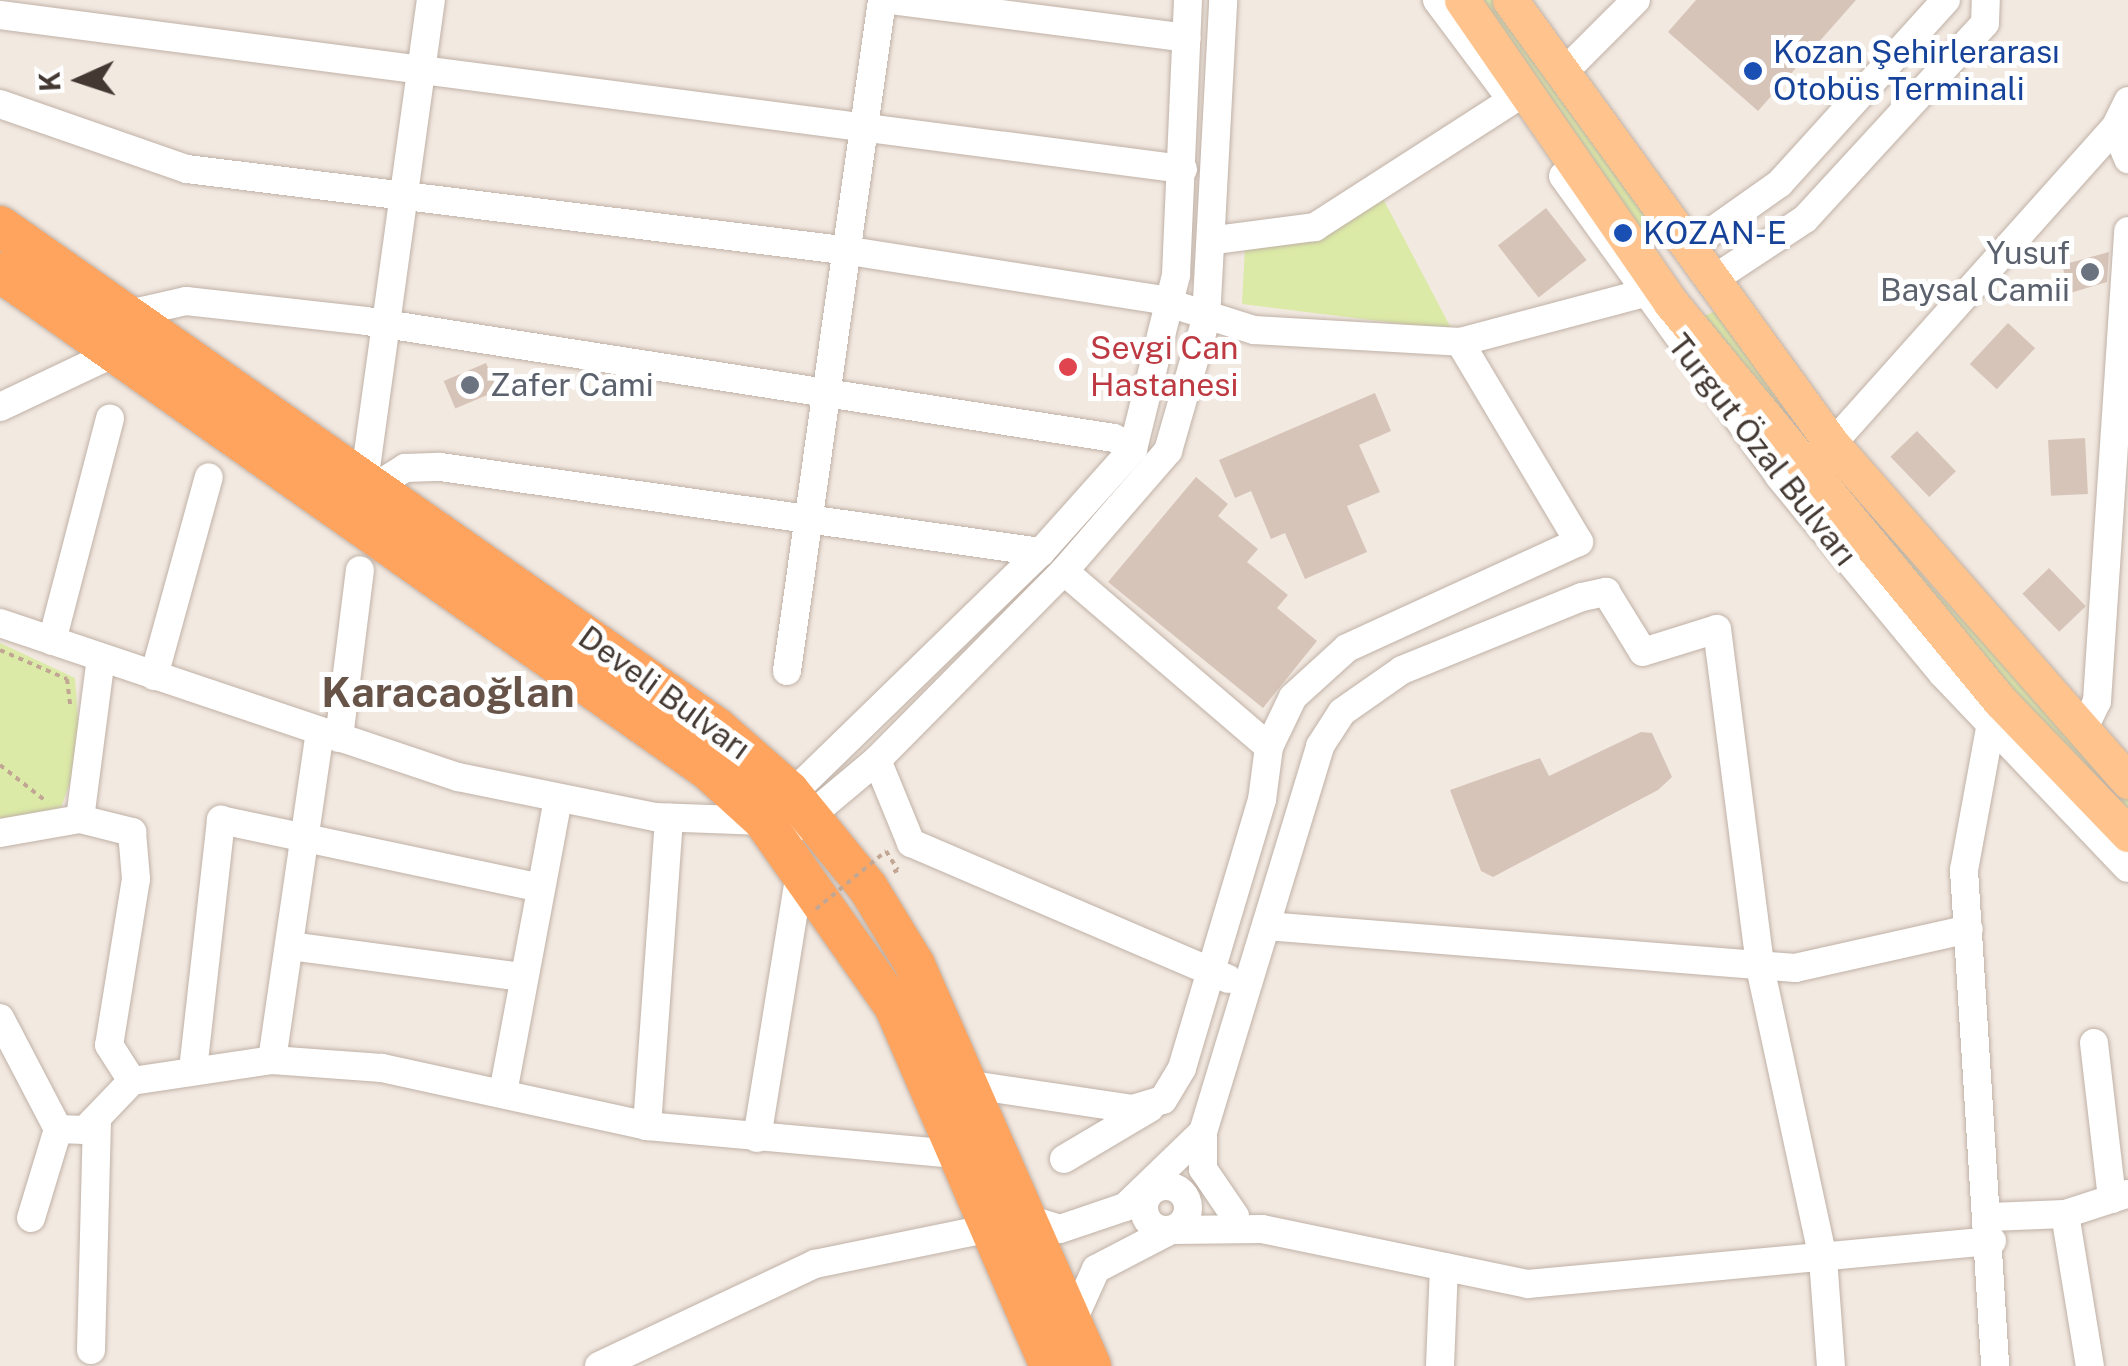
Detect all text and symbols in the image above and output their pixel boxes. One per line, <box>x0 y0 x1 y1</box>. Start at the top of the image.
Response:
north arrow <box>30 30 130 130</box>
place label: Kozan Şehirlerarası Otobüs Terminali <box>1773 34 2060 109</box>
marker: Kozan Şehirlerarası Otobüs Terminali <box>1742 60 1764 82</box>
text: K <box>33 71 67 92</box>
place label: KOZAN-E <box>1643 214 1787 252</box>
marker: KOZAN-E <box>1612 222 1634 244</box>
place label: Yusuf Baysal Camii <box>1880 235 2070 310</box>
marker: Yusuf Baysal Camii <box>2079 261 2101 283</box>
street label: Turgut Özal Bulvarı <box>1660 327 1864 573</box>
place label: Sevgi Can Hastanesi <box>1090 330 1238 405</box>
marker: Sevgi Can Hastanesi <box>1055 354 1081 380</box>
place label: Zafer Cami <box>490 366 654 404</box>
marker: Zafer Cami <box>459 374 481 396</box>
street label: Develi Bulvarı <box>571 618 757 768</box>
district label: Karacaoğlan <box>321 667 575 717</box>

